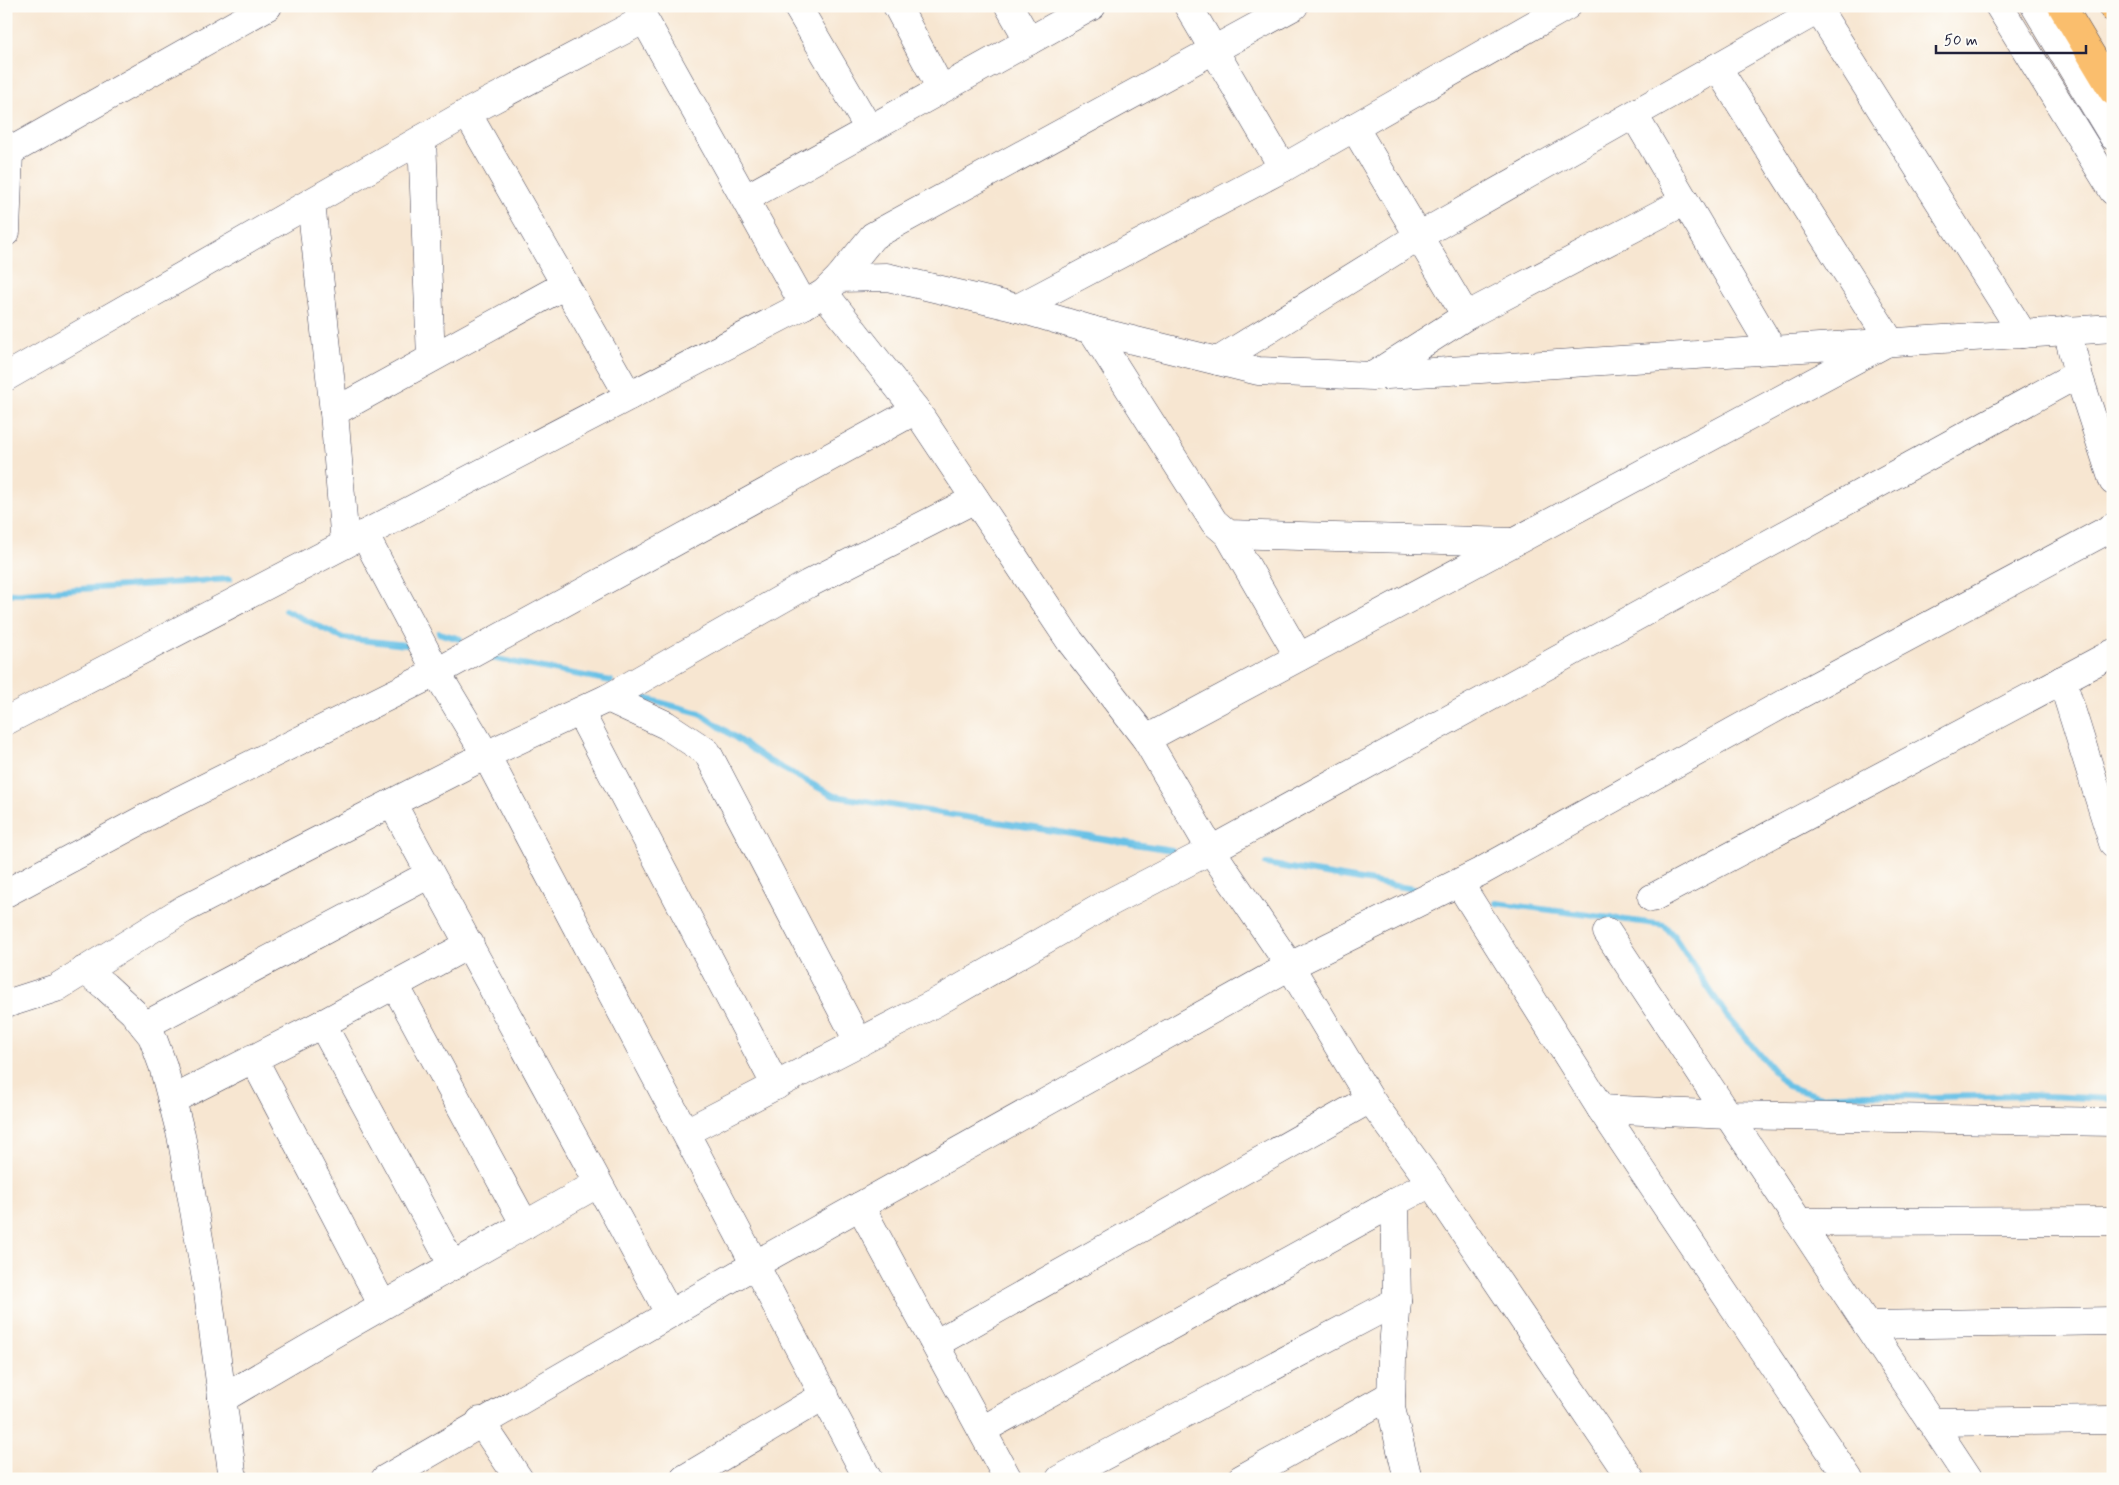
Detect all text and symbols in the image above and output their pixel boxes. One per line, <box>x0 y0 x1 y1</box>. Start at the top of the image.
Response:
scale bar <box>1936 22 2086 54</box>
text: 50 m <box>1944 31 1978 51</box>

